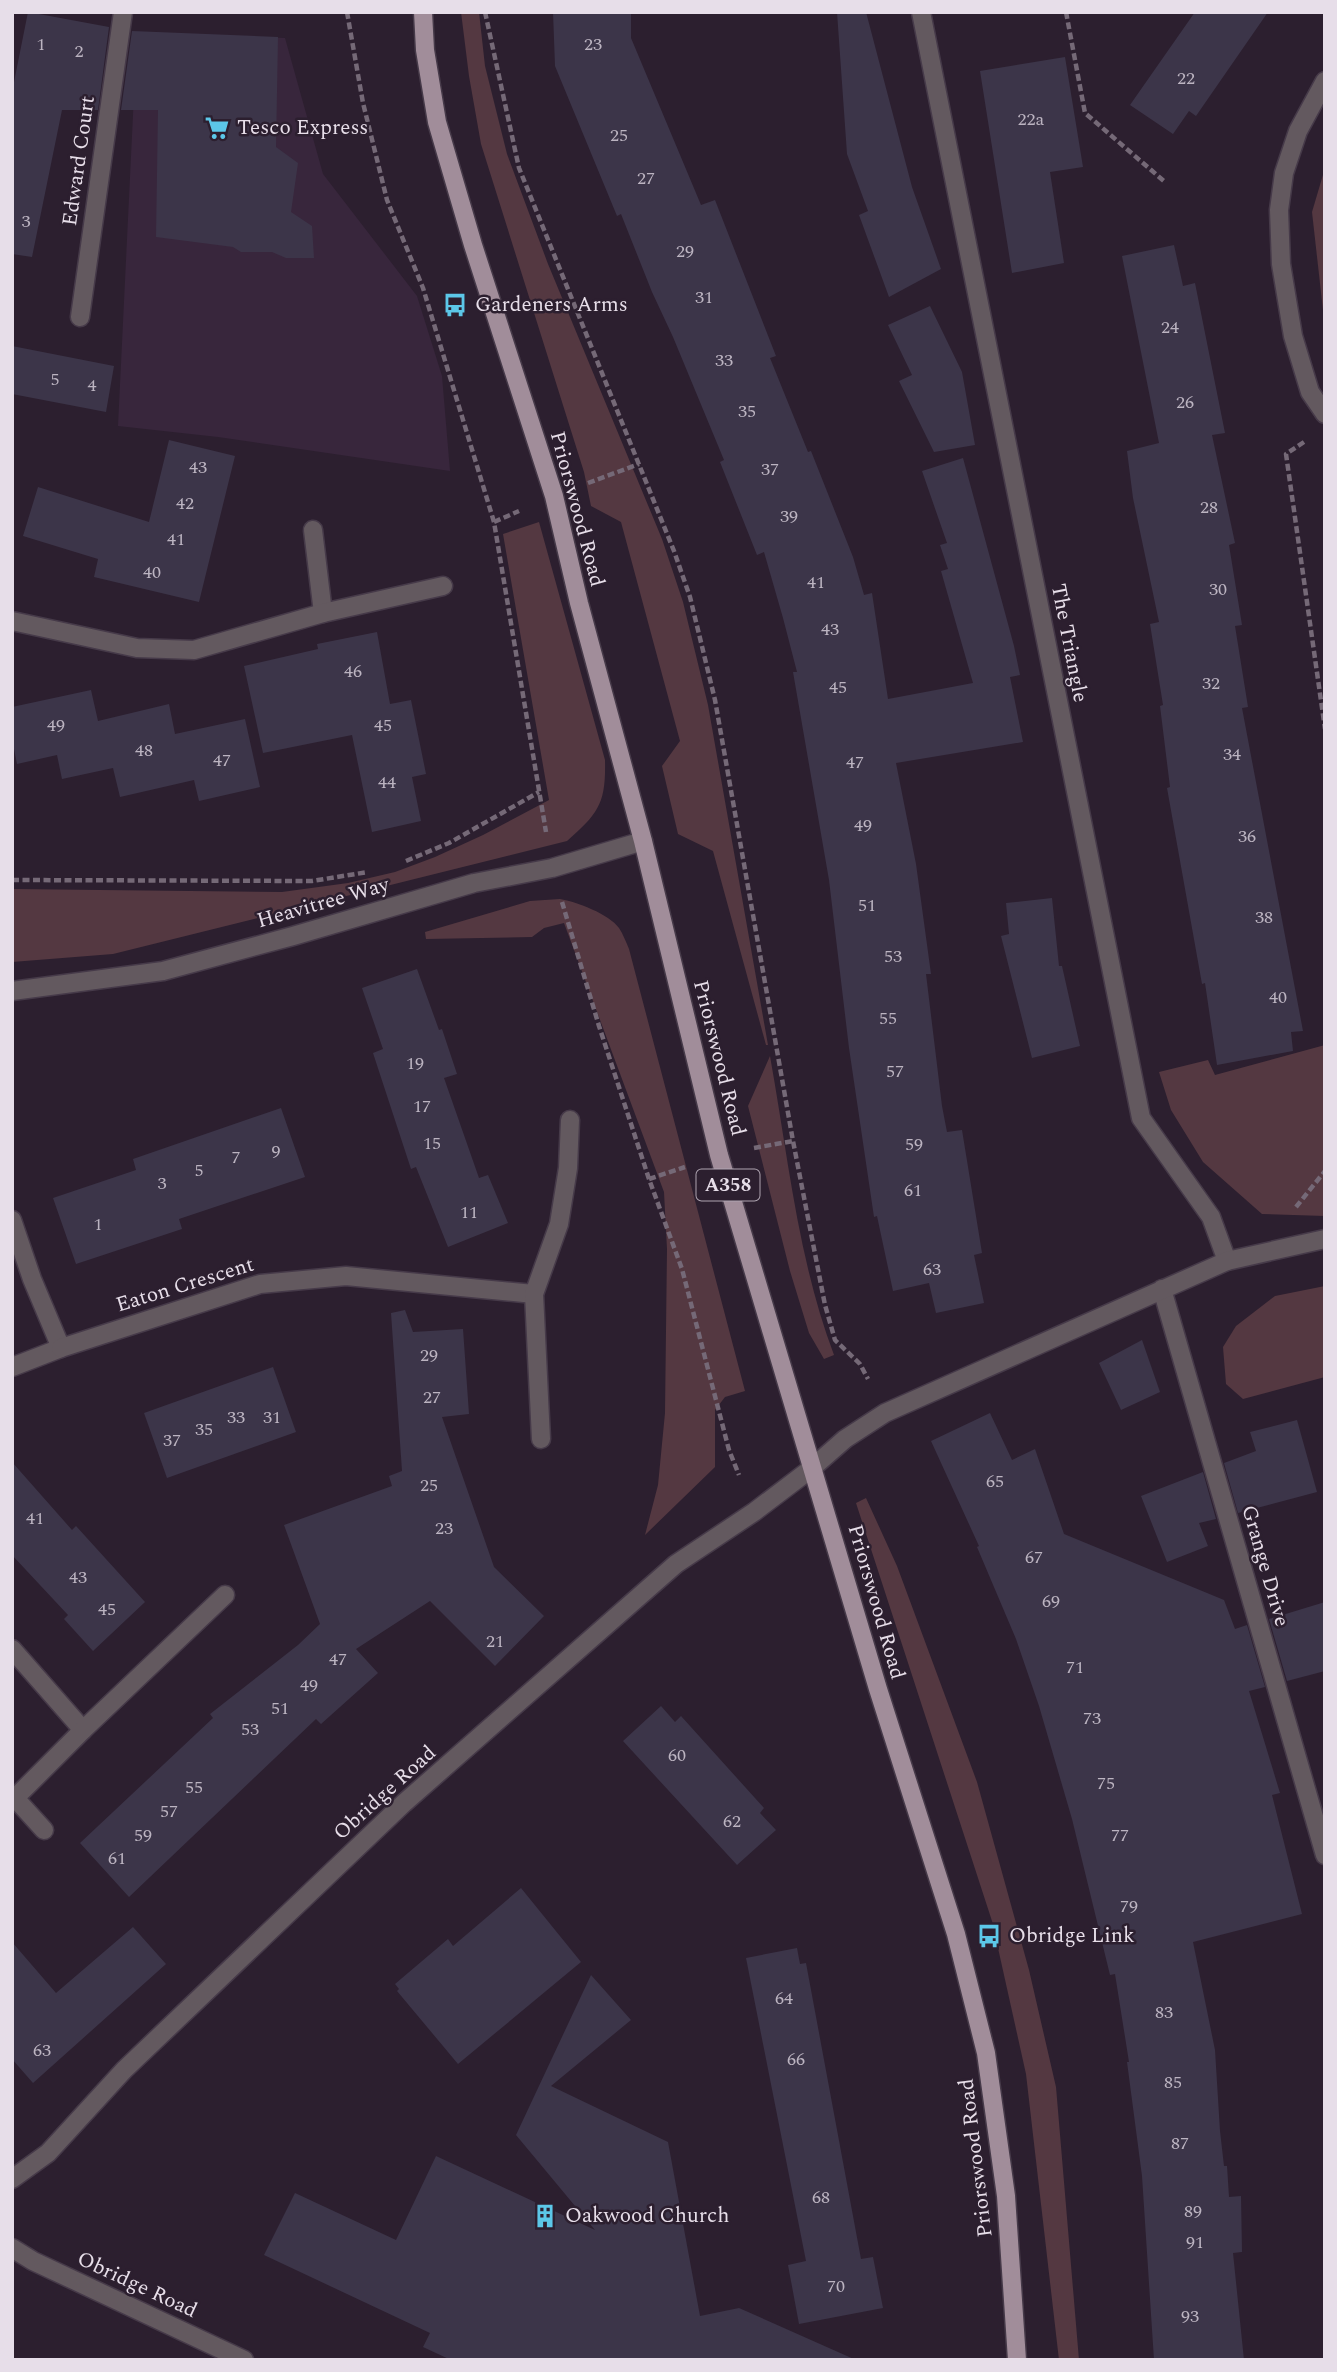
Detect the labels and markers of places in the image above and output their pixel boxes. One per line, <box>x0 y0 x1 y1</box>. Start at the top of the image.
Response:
place label: Tesco Express <box>237 112 368 144</box>
supermarket icon: Tesco Express <box>203 114 231 142</box>
place label: Gardeners Arms <box>475 289 628 321</box>
bus stop icon: Gardeners Arms <box>441 291 469 319</box>
place label: Obridge Link <box>1009 1920 1135 1952</box>
bus stop icon: Obridge Link <box>975 1922 1003 1950</box>
place label: Oakwood Church <box>565 2200 729 2232</box>
building icon: Oakwood Church <box>531 2202 559 2230</box>

